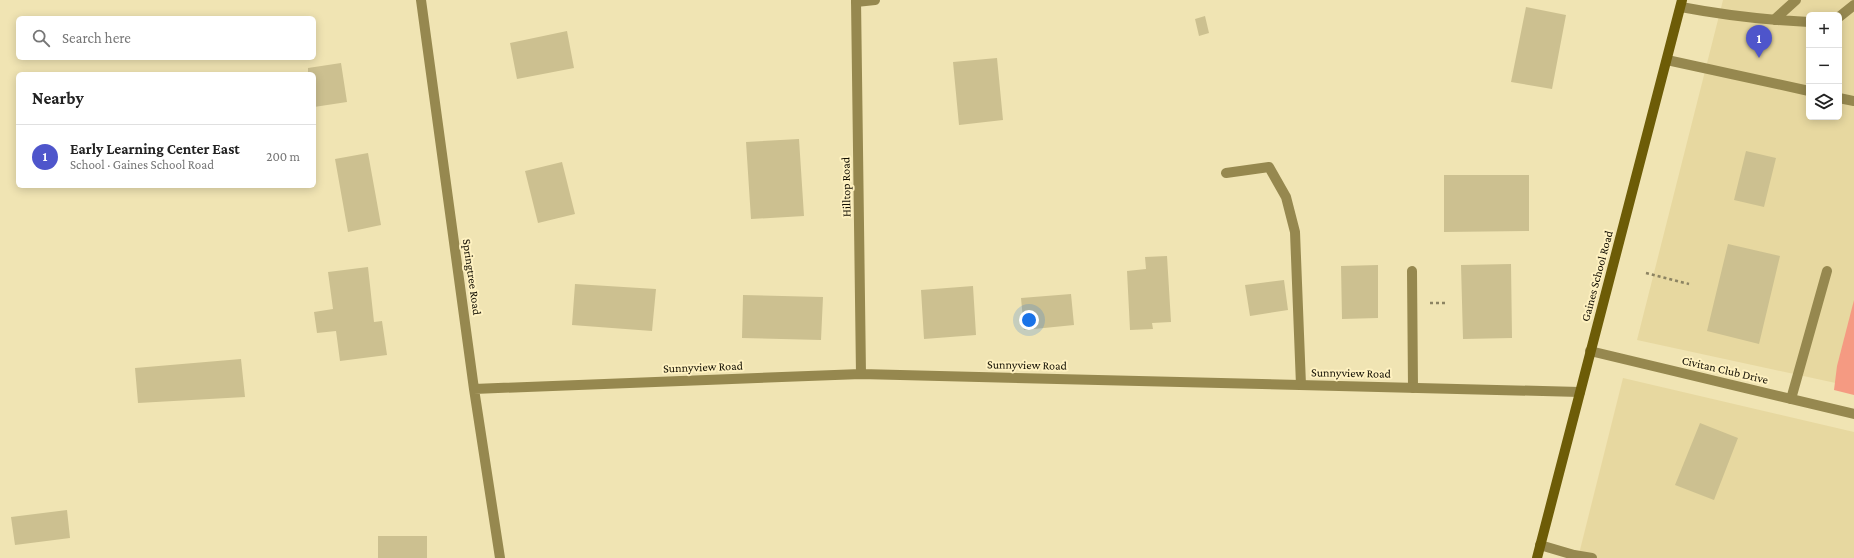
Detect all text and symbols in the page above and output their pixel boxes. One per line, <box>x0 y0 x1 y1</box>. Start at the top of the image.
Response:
map controls <box>1806 12 1842 120</box>
button: + <box>1806 12 1842 48</box>
search box <box>16 16 316 60</box>
pin: 1 <box>1746 25 1772 58</box>
icon: search <box>30 27 52 49</box>
text: Search here <box>62 30 131 46</box>
button: − <box>1806 48 1842 84</box>
button: layers <box>1806 84 1842 120</box>
text: Nearby <box>32 89 84 108</box>
text: Early Learning Center East <box>70 141 240 157</box>
text: 1 <box>43 149 47 164</box>
text: 200 m <box>266 149 300 164</box>
street label: Hilltop Road <box>838 156 854 217</box>
text: School · Gaines School Road <box>70 157 214 172</box>
street label: Gaines School Road <box>1578 228 1616 323</box>
street label: Springtree Road <box>460 238 484 317</box>
your location <box>1019 310 1039 330</box>
street label: Civitan Club Drive <box>1680 353 1770 387</box>
street label: Sunnyview Road <box>987 357 1068 373</box>
street label: Sunnyview Road <box>663 359 744 375</box>
street label: Sunnyview Road <box>1311 365 1392 381</box>

